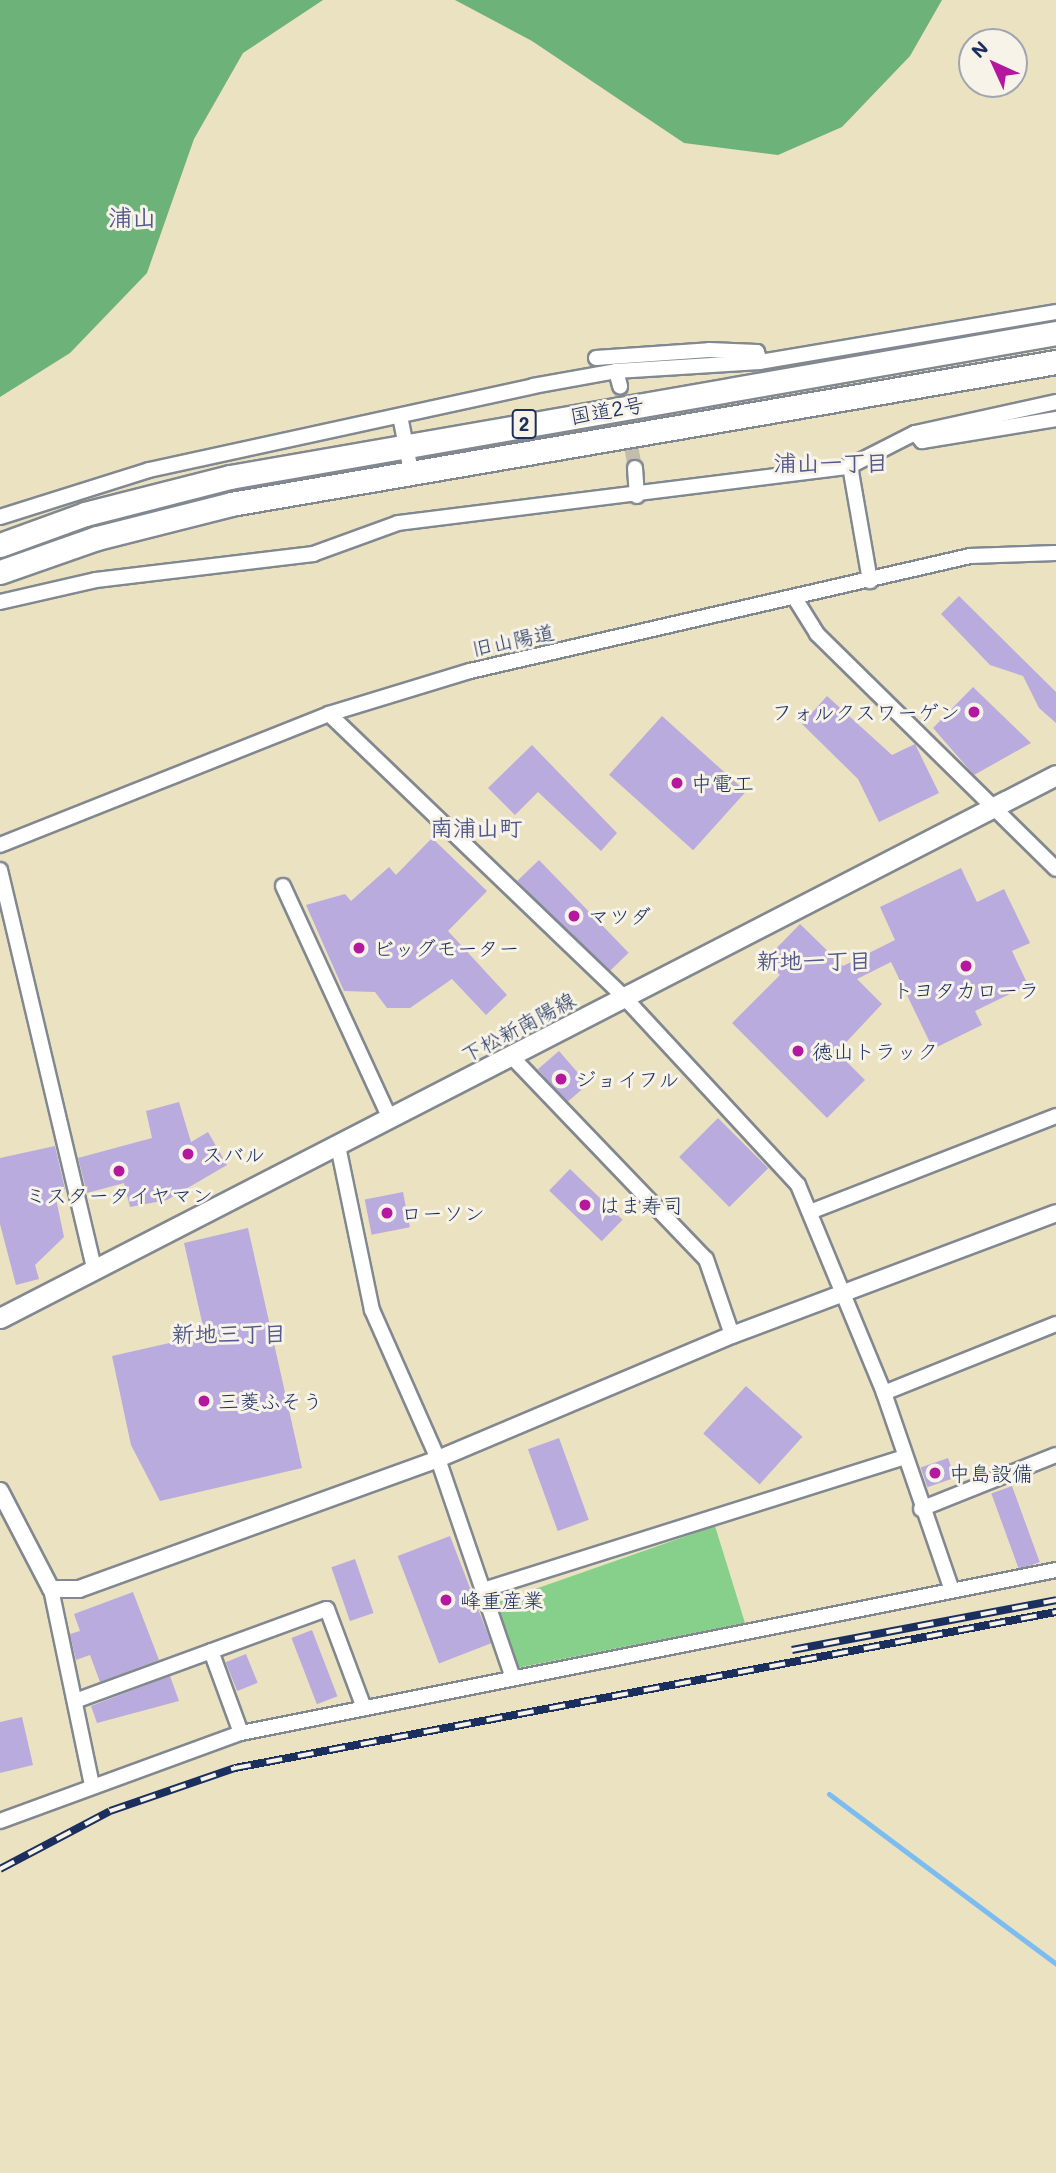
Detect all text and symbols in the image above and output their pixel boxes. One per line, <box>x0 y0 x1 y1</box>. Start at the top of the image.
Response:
north arrow <box>958 28 1028 98</box>
text: N <box>965 35 993 63</box>
district label: 浦山 <box>108 203 156 231</box>
street label: 国道2号 <box>568 391 646 429</box>
road number: 2 <box>510 408 538 440</box>
district label: 浦山一丁目 <box>774 448 888 476</box>
street label: 旧山陽道 <box>469 619 557 661</box>
place label: フォルクスワーゲン <box>771 699 960 725</box>
marker: フォルクスワーゲン <box>966 704 982 720</box>
place label: 中電工 <box>691 770 754 796</box>
marker: 中電工 <box>669 775 685 791</box>
district label: 南浦山町 <box>430 813 522 841</box>
place label: マツダ <box>588 903 651 929</box>
marker: マツダ <box>566 908 582 924</box>
place label: ビッグモーター <box>373 935 520 961</box>
marker: ビッグモーター <box>351 940 367 956</box>
district label: 新地一丁目 <box>757 946 871 974</box>
marker: トヨタカローラ <box>958 958 974 974</box>
place label: トヨタカローラ <box>893 977 1039 1003</box>
street label: 下松新南陽線 <box>456 986 580 1068</box>
place label: 徳山トラック <box>812 1038 938 1064</box>
marker: 徳山トラック <box>790 1043 806 1059</box>
place label: ジョイフル <box>575 1066 680 1092</box>
marker: ジョイフル <box>553 1071 569 1087</box>
place label: スバル <box>202 1141 265 1167</box>
marker: スバル <box>180 1146 196 1162</box>
marker: ミスタータイヤマン <box>111 1163 127 1179</box>
place label: ミスタータイヤマン <box>25 1182 213 1208</box>
place label: はま寿司 <box>599 1192 683 1218</box>
marker: はま寿司 <box>577 1197 593 1213</box>
place label: ローソン <box>401 1200 485 1226</box>
marker: ローソン <box>379 1205 395 1221</box>
district label: 新地三丁目 <box>172 1319 286 1347</box>
place label: 三菱ふそう <box>218 1388 323 1414</box>
marker: 三菱ふそう <box>196 1393 212 1409</box>
place label: 中島設備 <box>949 1460 1033 1486</box>
marker: 中島設備 <box>927 1465 943 1481</box>
place label: 峰重産業 <box>460 1587 544 1613</box>
marker: 峰重産業 <box>438 1592 454 1608</box>

